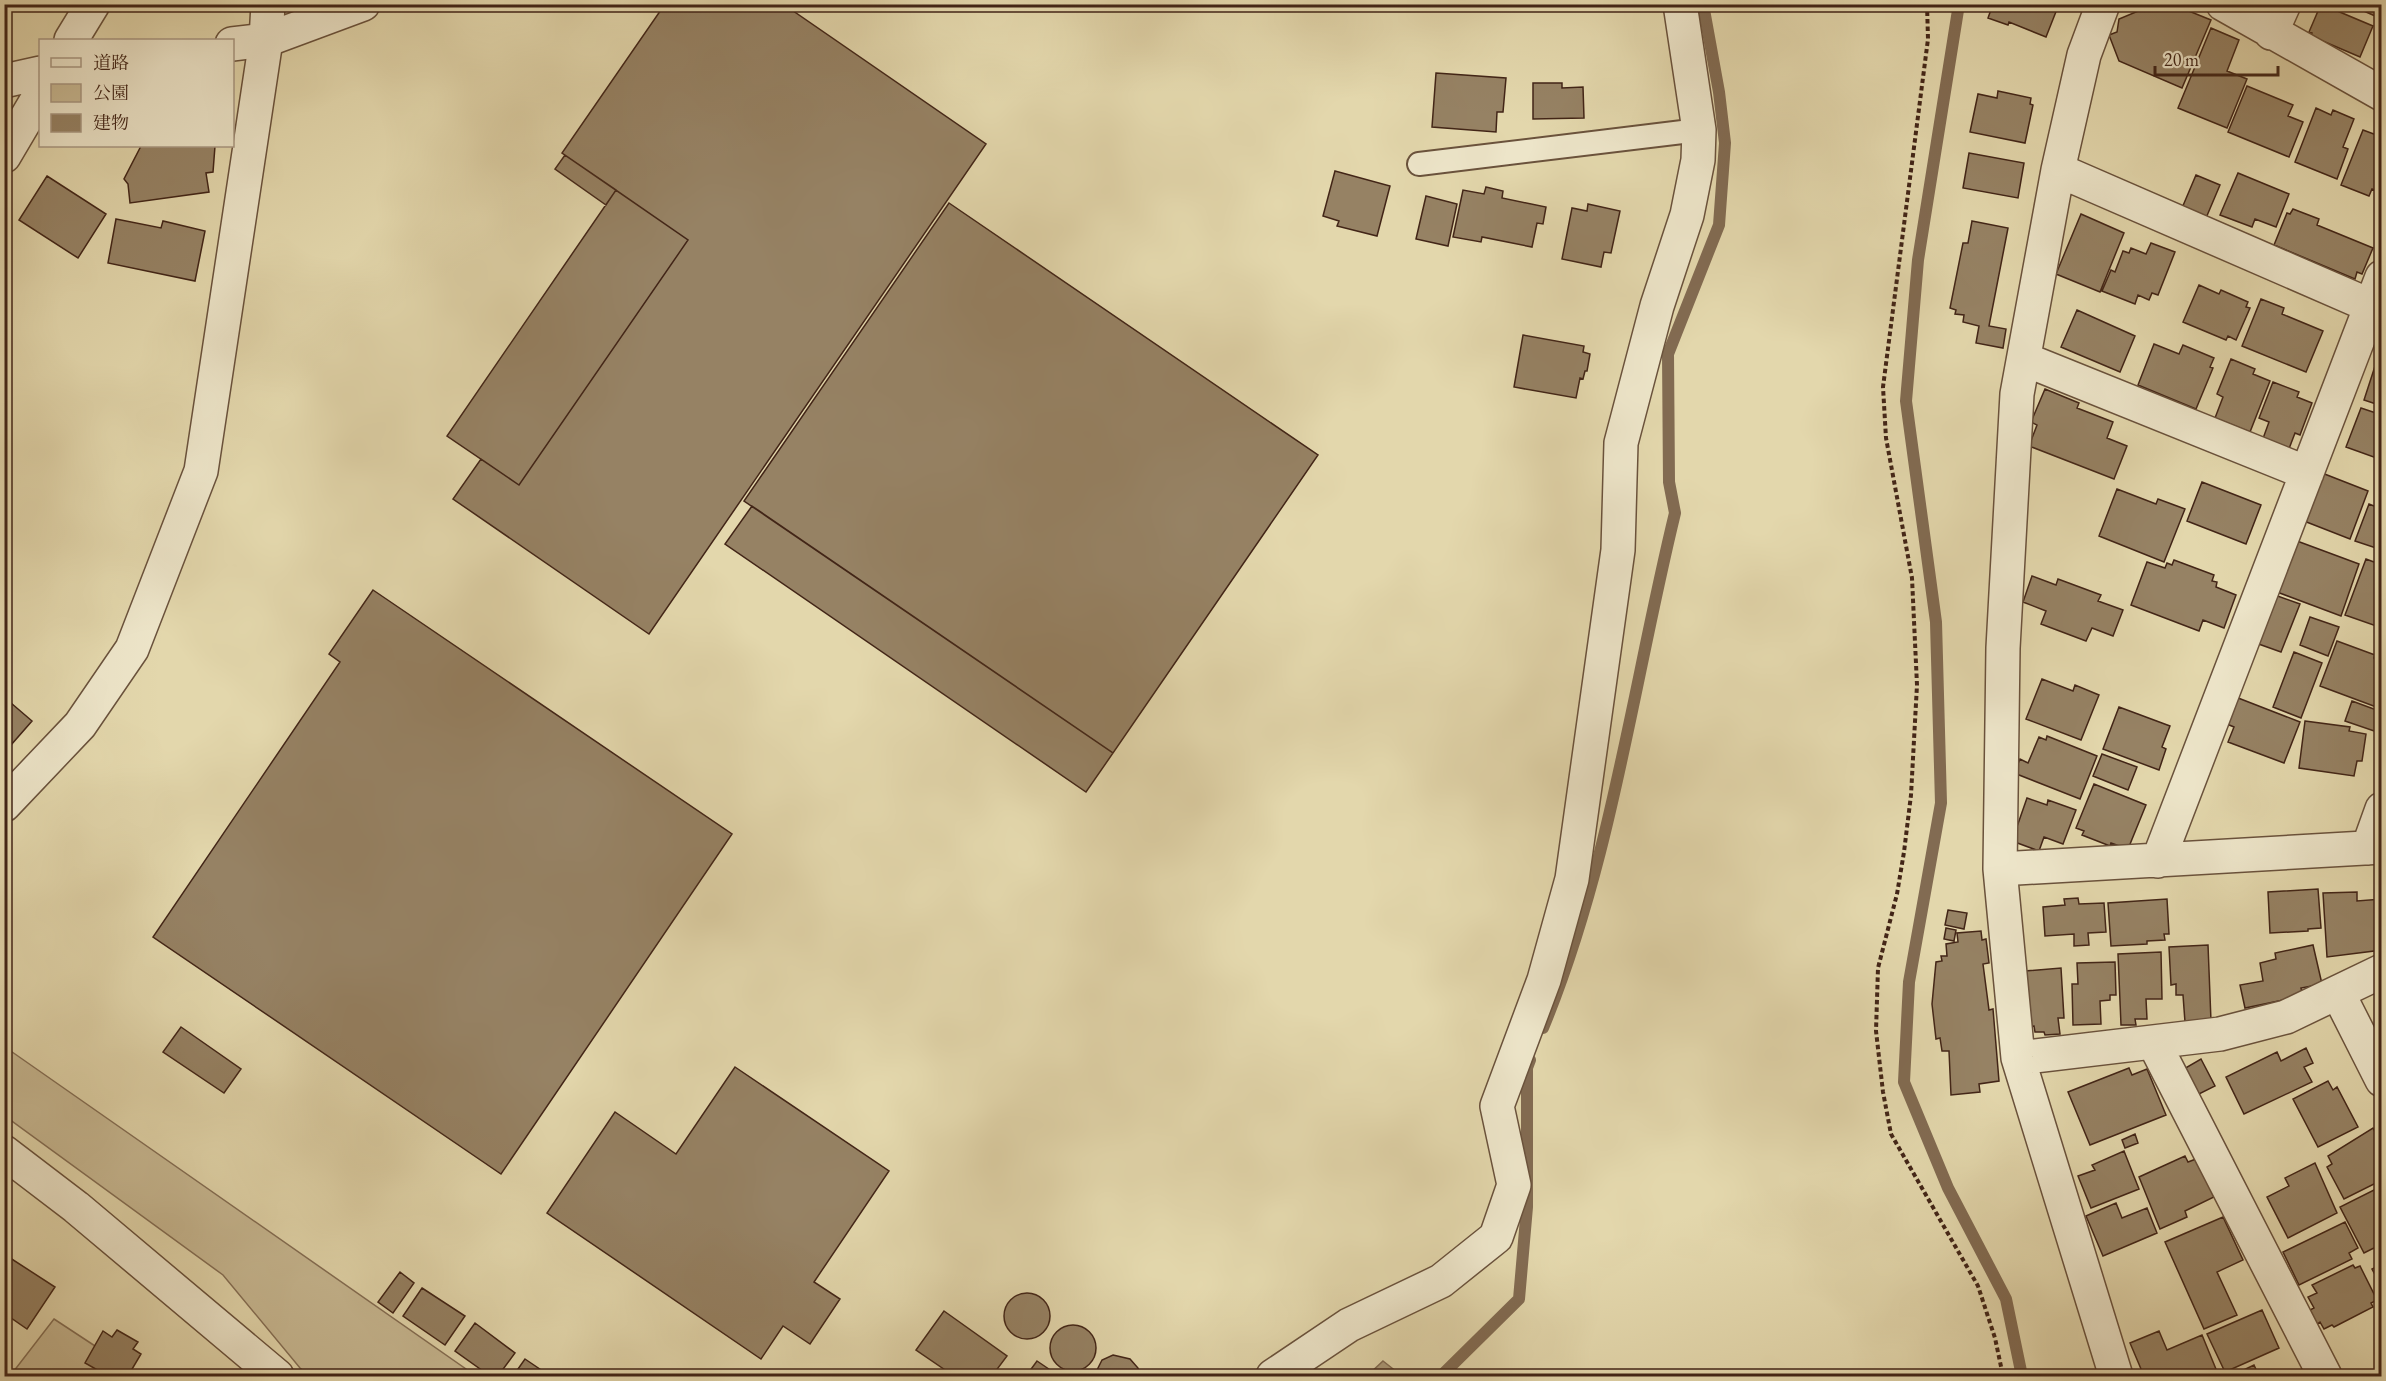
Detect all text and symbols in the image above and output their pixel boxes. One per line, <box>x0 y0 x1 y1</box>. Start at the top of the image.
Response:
legend <box>39 39 234 147</box>
scale bar <box>2155 39 2278 77</box>
text: 20 m <box>2164 48 2199 71</box>
text: 道路 <box>93 51 129 74</box>
text: 公園 <box>93 81 129 104</box>
text: 建物 <box>93 111 129 134</box>

